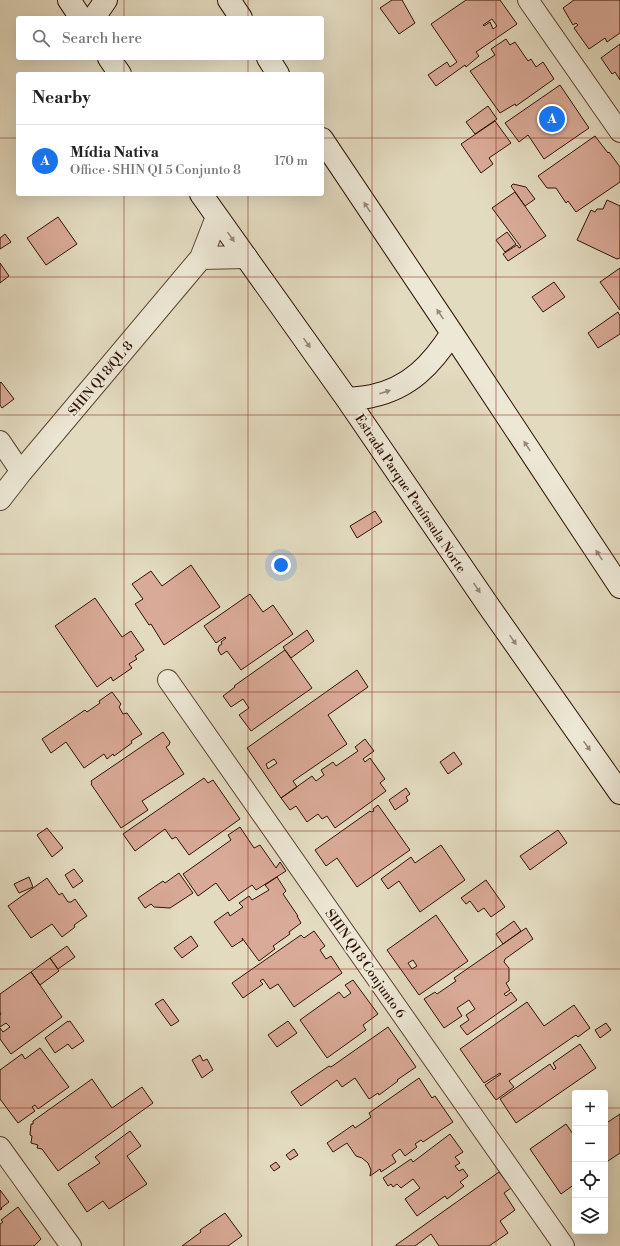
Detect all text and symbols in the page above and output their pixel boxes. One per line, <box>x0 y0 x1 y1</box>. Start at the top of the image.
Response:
search box <box>16 16 324 60</box>
icon: search <box>30 27 52 49</box>
text: Search here <box>62 29 142 48</box>
text: Nearby <box>32 87 91 109</box>
pin: A <box>539 104 565 134</box>
text: Mídia Nativa <box>70 143 159 162</box>
text: A <box>40 153 50 169</box>
text: 170 m <box>274 153 308 169</box>
text: Office · SHIN QI 5 Conjunto 8 <box>70 162 241 178</box>
one-way arrow <box>363 201 371 212</box>
one-way arrow <box>227 232 235 243</box>
one-way arrow <box>436 309 444 320</box>
street label: SHIN QI 8/QL 8 <box>65 338 137 419</box>
one-way arrow <box>303 338 311 348</box>
one-way arrow <box>379 389 391 395</box>
street label: Estrada Parque Península Norte <box>351 411 470 576</box>
one-way arrow <box>523 441 531 451</box>
one-way arrow <box>595 549 602 561</box>
your location <box>271 555 291 575</box>
one-way arrow <box>473 582 480 594</box>
one-way arrow <box>508 635 516 645</box>
one-way arrow <box>583 741 591 752</box>
street label: SHIN QI 8 Conjunto 6 <box>322 906 409 1021</box>
map controls <box>572 1090 608 1234</box>
button: + <box>572 1090 608 1126</box>
button: − <box>572 1126 608 1162</box>
button: locate <box>572 1162 608 1198</box>
button: layers <box>572 1198 608 1234</box>

